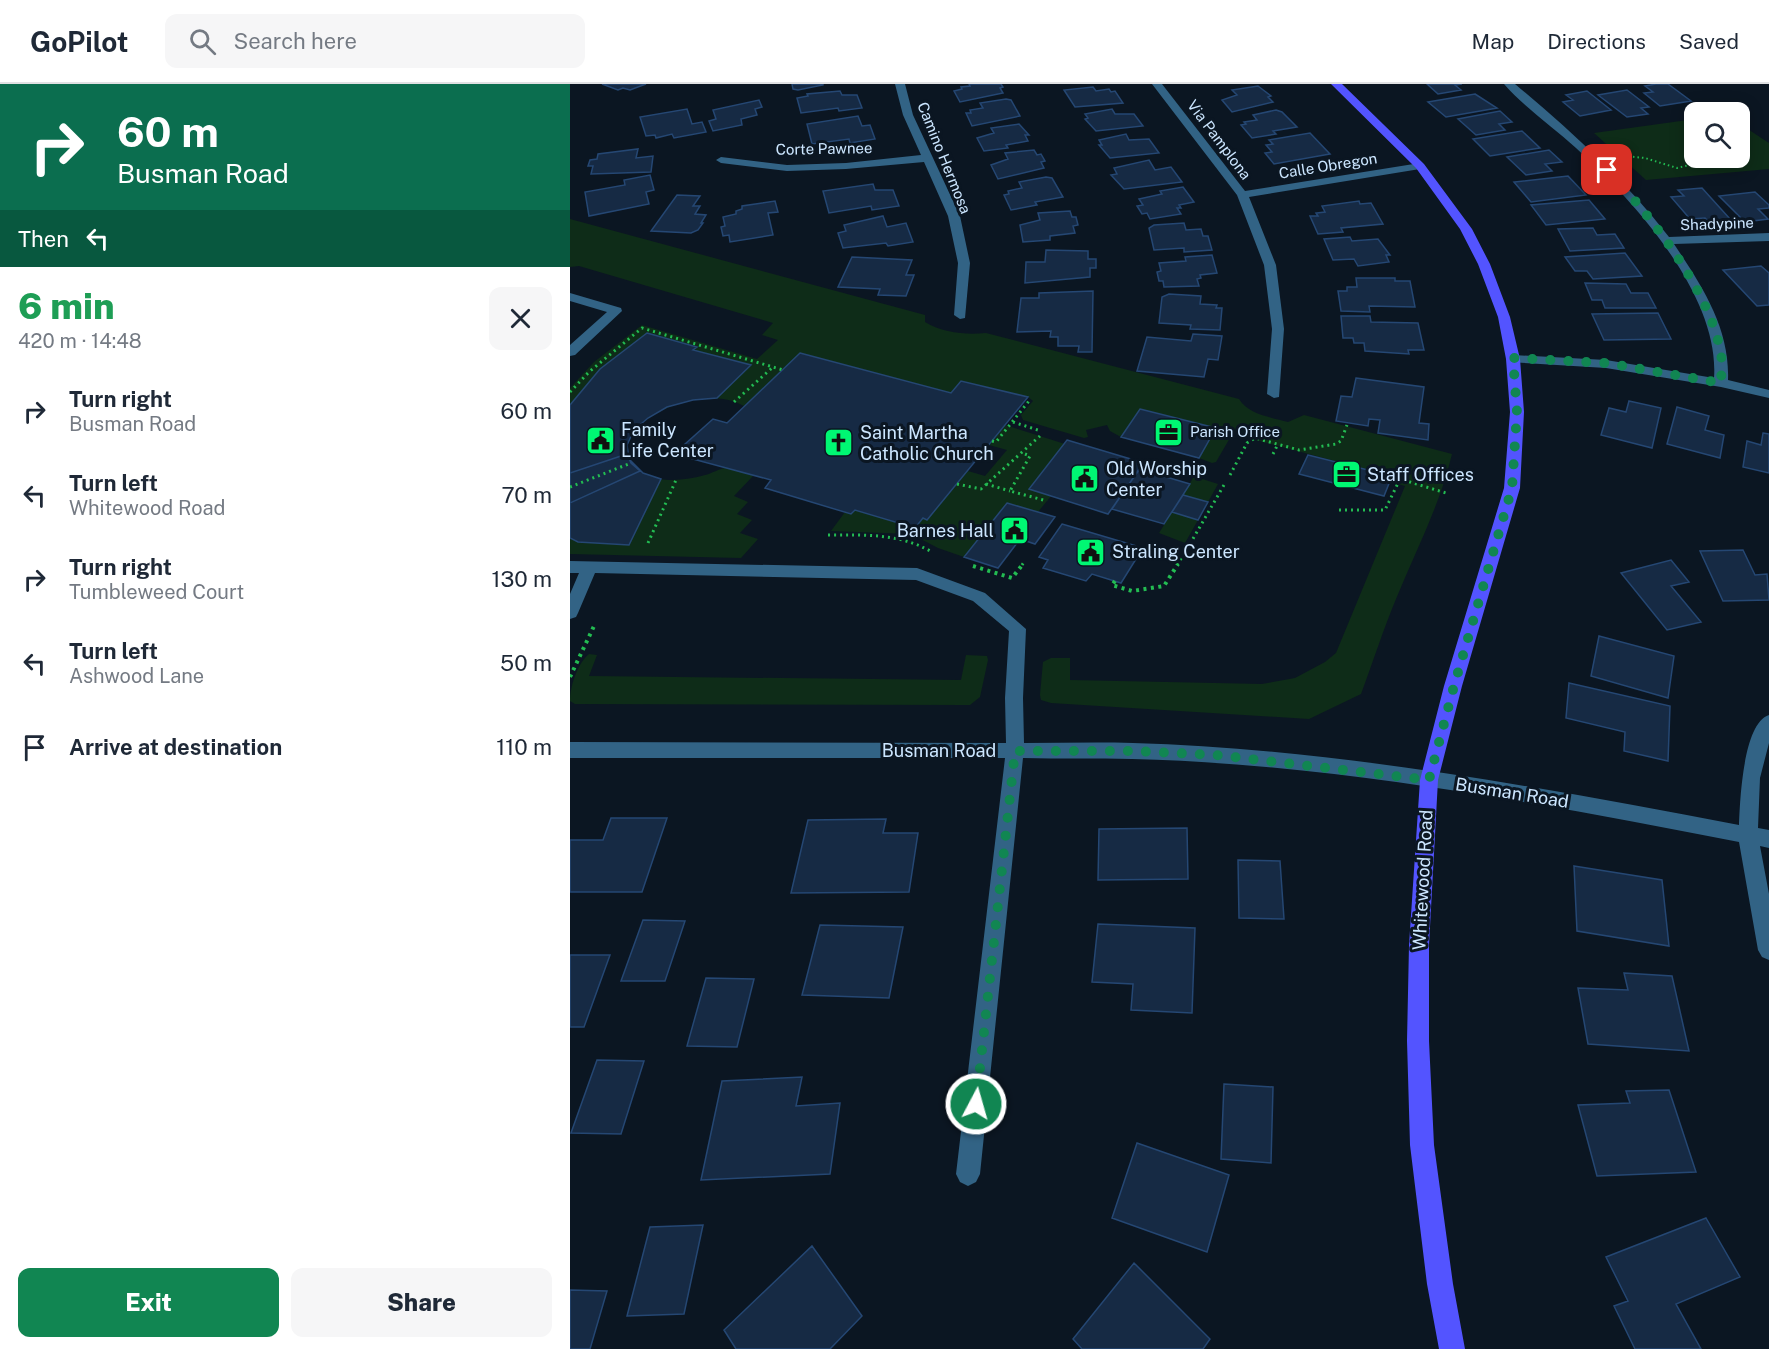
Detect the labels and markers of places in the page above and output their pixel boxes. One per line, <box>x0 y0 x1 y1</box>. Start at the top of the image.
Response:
pin <box>1581 144 1632 195</box>
office icon: Parish Office <box>1153 416 1185 448</box>
place label: Family Life Center <box>621 419 714 461</box>
place label: Saint Martha Catholic Church <box>860 422 994 464</box>
place label: Parish Office <box>1190 423 1280 440</box>
public building icon: Family Life Center <box>584 424 616 456</box>
church icon: Saint Martha Catholic Church <box>823 427 855 459</box>
place label: Old Worship Center <box>1106 458 1207 500</box>
office icon: Staff Offices <box>1330 459 1362 491</box>
public building icon: Old Worship Center <box>1069 463 1101 495</box>
place label: Staff Offices <box>1367 464 1474 485</box>
public building icon: Barnes Hall <box>999 515 1031 547</box>
place label: Barnes Hall <box>897 520 994 541</box>
public building icon: Straling Center <box>1075 536 1107 568</box>
place label: Straling Center <box>1112 541 1240 562</box>

